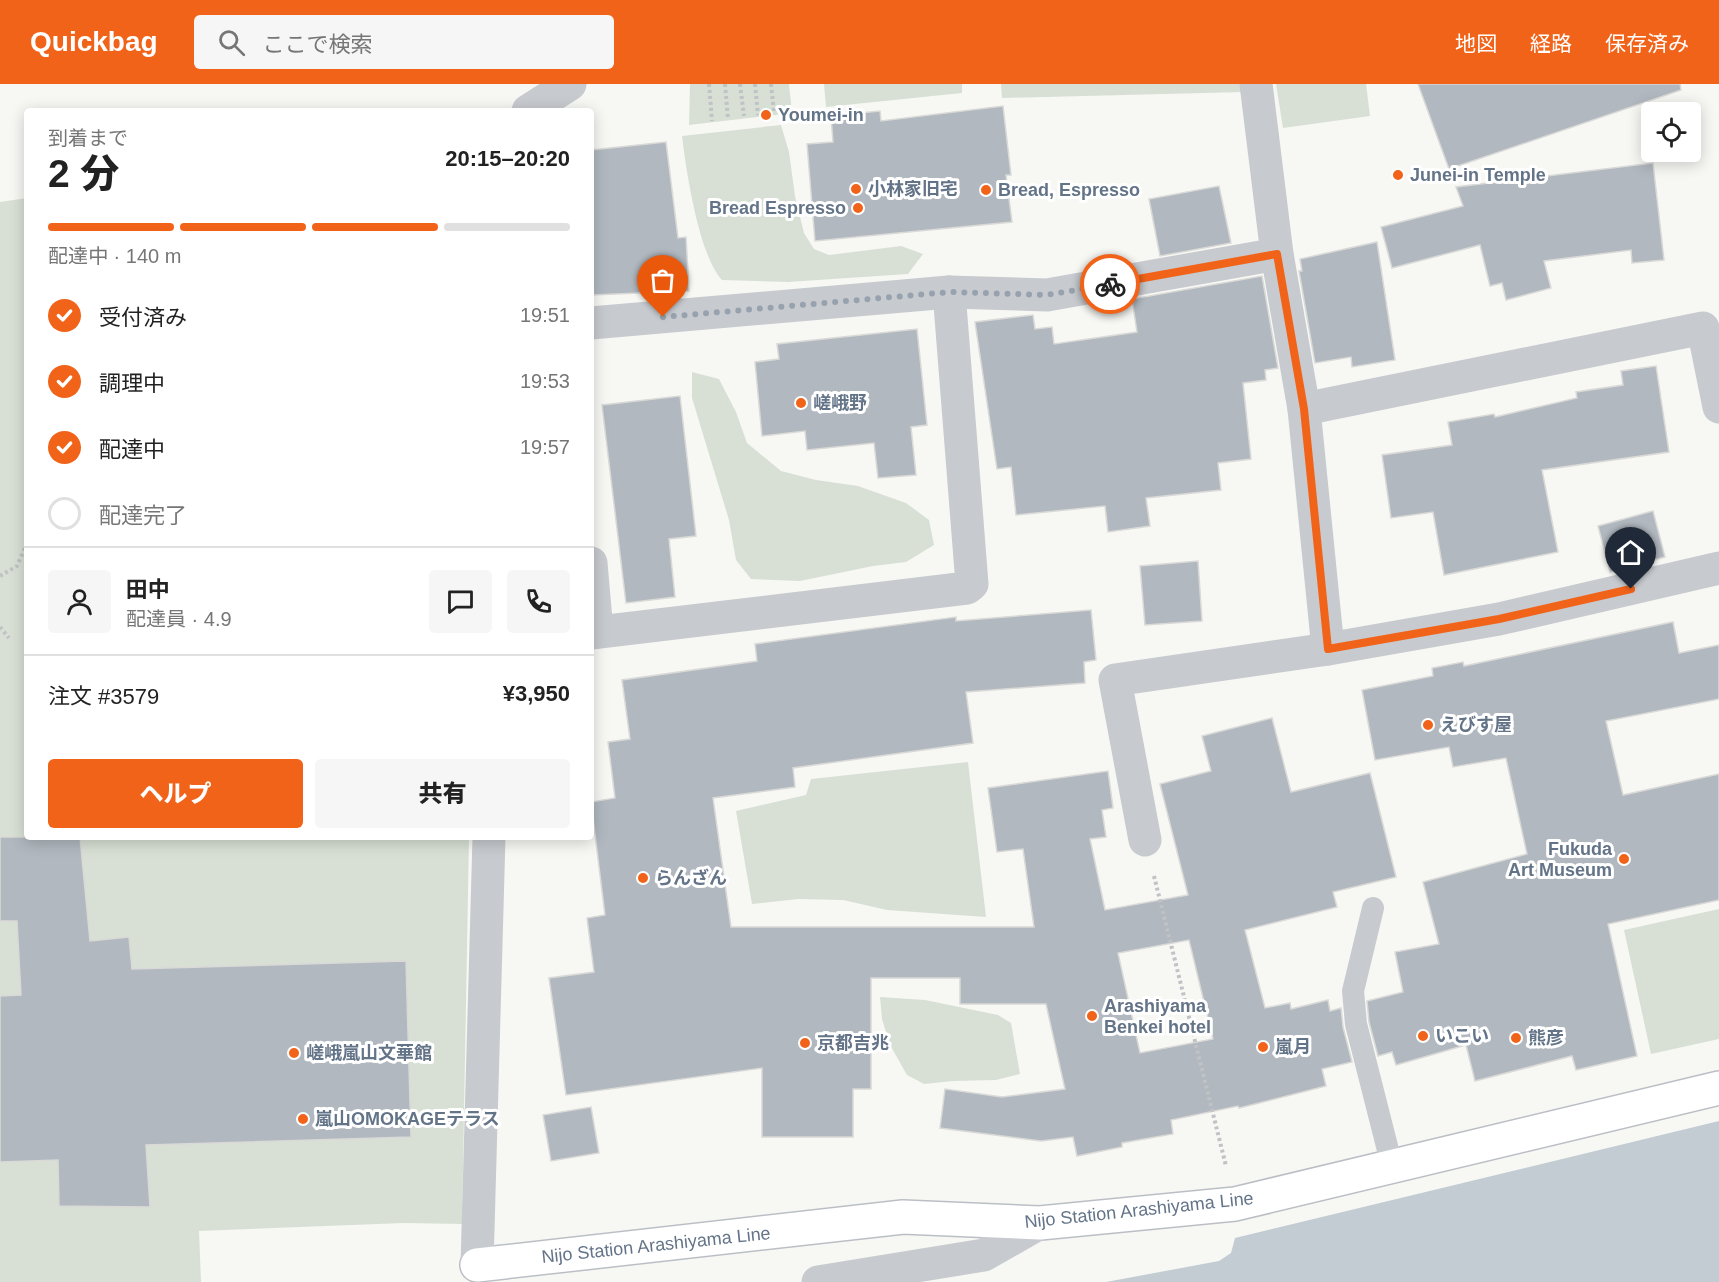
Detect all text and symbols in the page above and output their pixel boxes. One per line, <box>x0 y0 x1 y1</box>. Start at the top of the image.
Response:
search box <box>194 15 614 69</box>
text: Quickbag <box>30 26 158 57</box>
icon: search <box>215 26 248 59</box>
text: ここで検索 <box>263 32 373 57</box>
text: 地図 <box>1455 32 1497 55</box>
text: 経路 <box>1530 32 1572 55</box>
text: 保存済み <box>1605 32 1689 55</box>
map controls <box>1641 102 1701 162</box>
button: locate <box>1641 102 1701 162</box>
place label: Youmei-in <box>778 105 864 125</box>
marker: Youmei-in <box>759 108 773 122</box>
text: 到着まで <box>48 127 128 149</box>
text: 20:15–20:20 <box>445 146 570 171</box>
text: 2 分 <box>48 152 120 195</box>
place label: Junei-in Temple <box>1410 165 1546 185</box>
marker: Junei-in Temple <box>1391 168 1405 182</box>
place label: 小林家旧宅 <box>868 179 958 199</box>
place label: Bread, Espresso <box>998 180 1140 200</box>
marker: 小林家旧宅 <box>849 182 863 196</box>
marker: Bread, Espresso <box>979 183 993 197</box>
place label: Bread Espresso <box>709 198 846 218</box>
marker: Bread Espresso <box>851 201 865 215</box>
text: 配達中 · 140 m <box>48 245 181 267</box>
courier <box>1080 254 1140 314</box>
pin <box>637 255 688 317</box>
icon: bag <box>646 264 679 297</box>
icon: bike <box>1094 268 1127 301</box>
icon: check <box>48 299 81 332</box>
text: 19:51 <box>520 304 570 326</box>
text: 受付済み <box>99 305 187 330</box>
icon: check <box>48 365 81 398</box>
text: 19:53 <box>520 370 570 392</box>
text: 調理中 <box>99 371 165 396</box>
place label: 嵯峨野 <box>813 393 867 413</box>
marker: 嵯峨野 <box>794 396 808 410</box>
icon: check <box>48 431 81 464</box>
text: 19:57 <box>520 436 570 458</box>
text: 配達中 <box>99 437 165 462</box>
text: 配達完了 <box>99 503 187 528</box>
pin <box>1605 527 1656 589</box>
icon: home <box>1614 536 1647 569</box>
button: person <box>48 570 111 633</box>
button: chat <box>429 570 492 633</box>
button: phone <box>507 570 570 633</box>
text: 田中 <box>126 577 170 602</box>
text: 配達員 · 4.9 <box>126 608 232 630</box>
text: ¥3,950 <box>503 681 570 706</box>
text: 注文 #3579 <box>48 684 159 709</box>
place label: えびす屋 <box>1440 715 1512 735</box>
marker: えびす屋 <box>1421 718 1435 732</box>
button: ヘルプ <box>48 759 303 828</box>
button: 共有 <box>315 759 570 828</box>
place label: Fukuda Art Museum <box>1508 839 1613 880</box>
marker: Fukuda Art Museum <box>1617 852 1631 866</box>
place label: らんざん <box>655 868 727 888</box>
marker: らんざん <box>636 871 650 885</box>
place label: Arashiyama Benkei hotel <box>1104 996 1211 1037</box>
marker: Arashiyama Benkei hotel <box>1085 1009 1099 1023</box>
place label: いこい <box>1435 1026 1489 1046</box>
place label: 熊彦 <box>1528 1028 1564 1048</box>
marker: いこい <box>1416 1029 1430 1043</box>
marker: 熊彦 <box>1509 1031 1523 1045</box>
place label: 京都吉兆 <box>817 1033 889 1053</box>
marker: 京都吉兆 <box>798 1036 812 1050</box>
place label: 嵐月 <box>1275 1037 1311 1057</box>
marker: 嵐月 <box>1256 1040 1270 1054</box>
place label: 嵯峨嵐山文華館 <box>306 1043 432 1063</box>
marker: 嵯峨嵐山文華館 <box>287 1046 301 1060</box>
place label: 嵐山OMOKAGEテラス <box>315 1109 500 1129</box>
marker: 嵐山OMOKAGEテラス <box>296 1112 310 1126</box>
street label: Nijo Station Arashiyama Line <box>1024 1188 1254 1232</box>
street label: Nijo Station Arashiyama Line <box>541 1223 771 1267</box>

